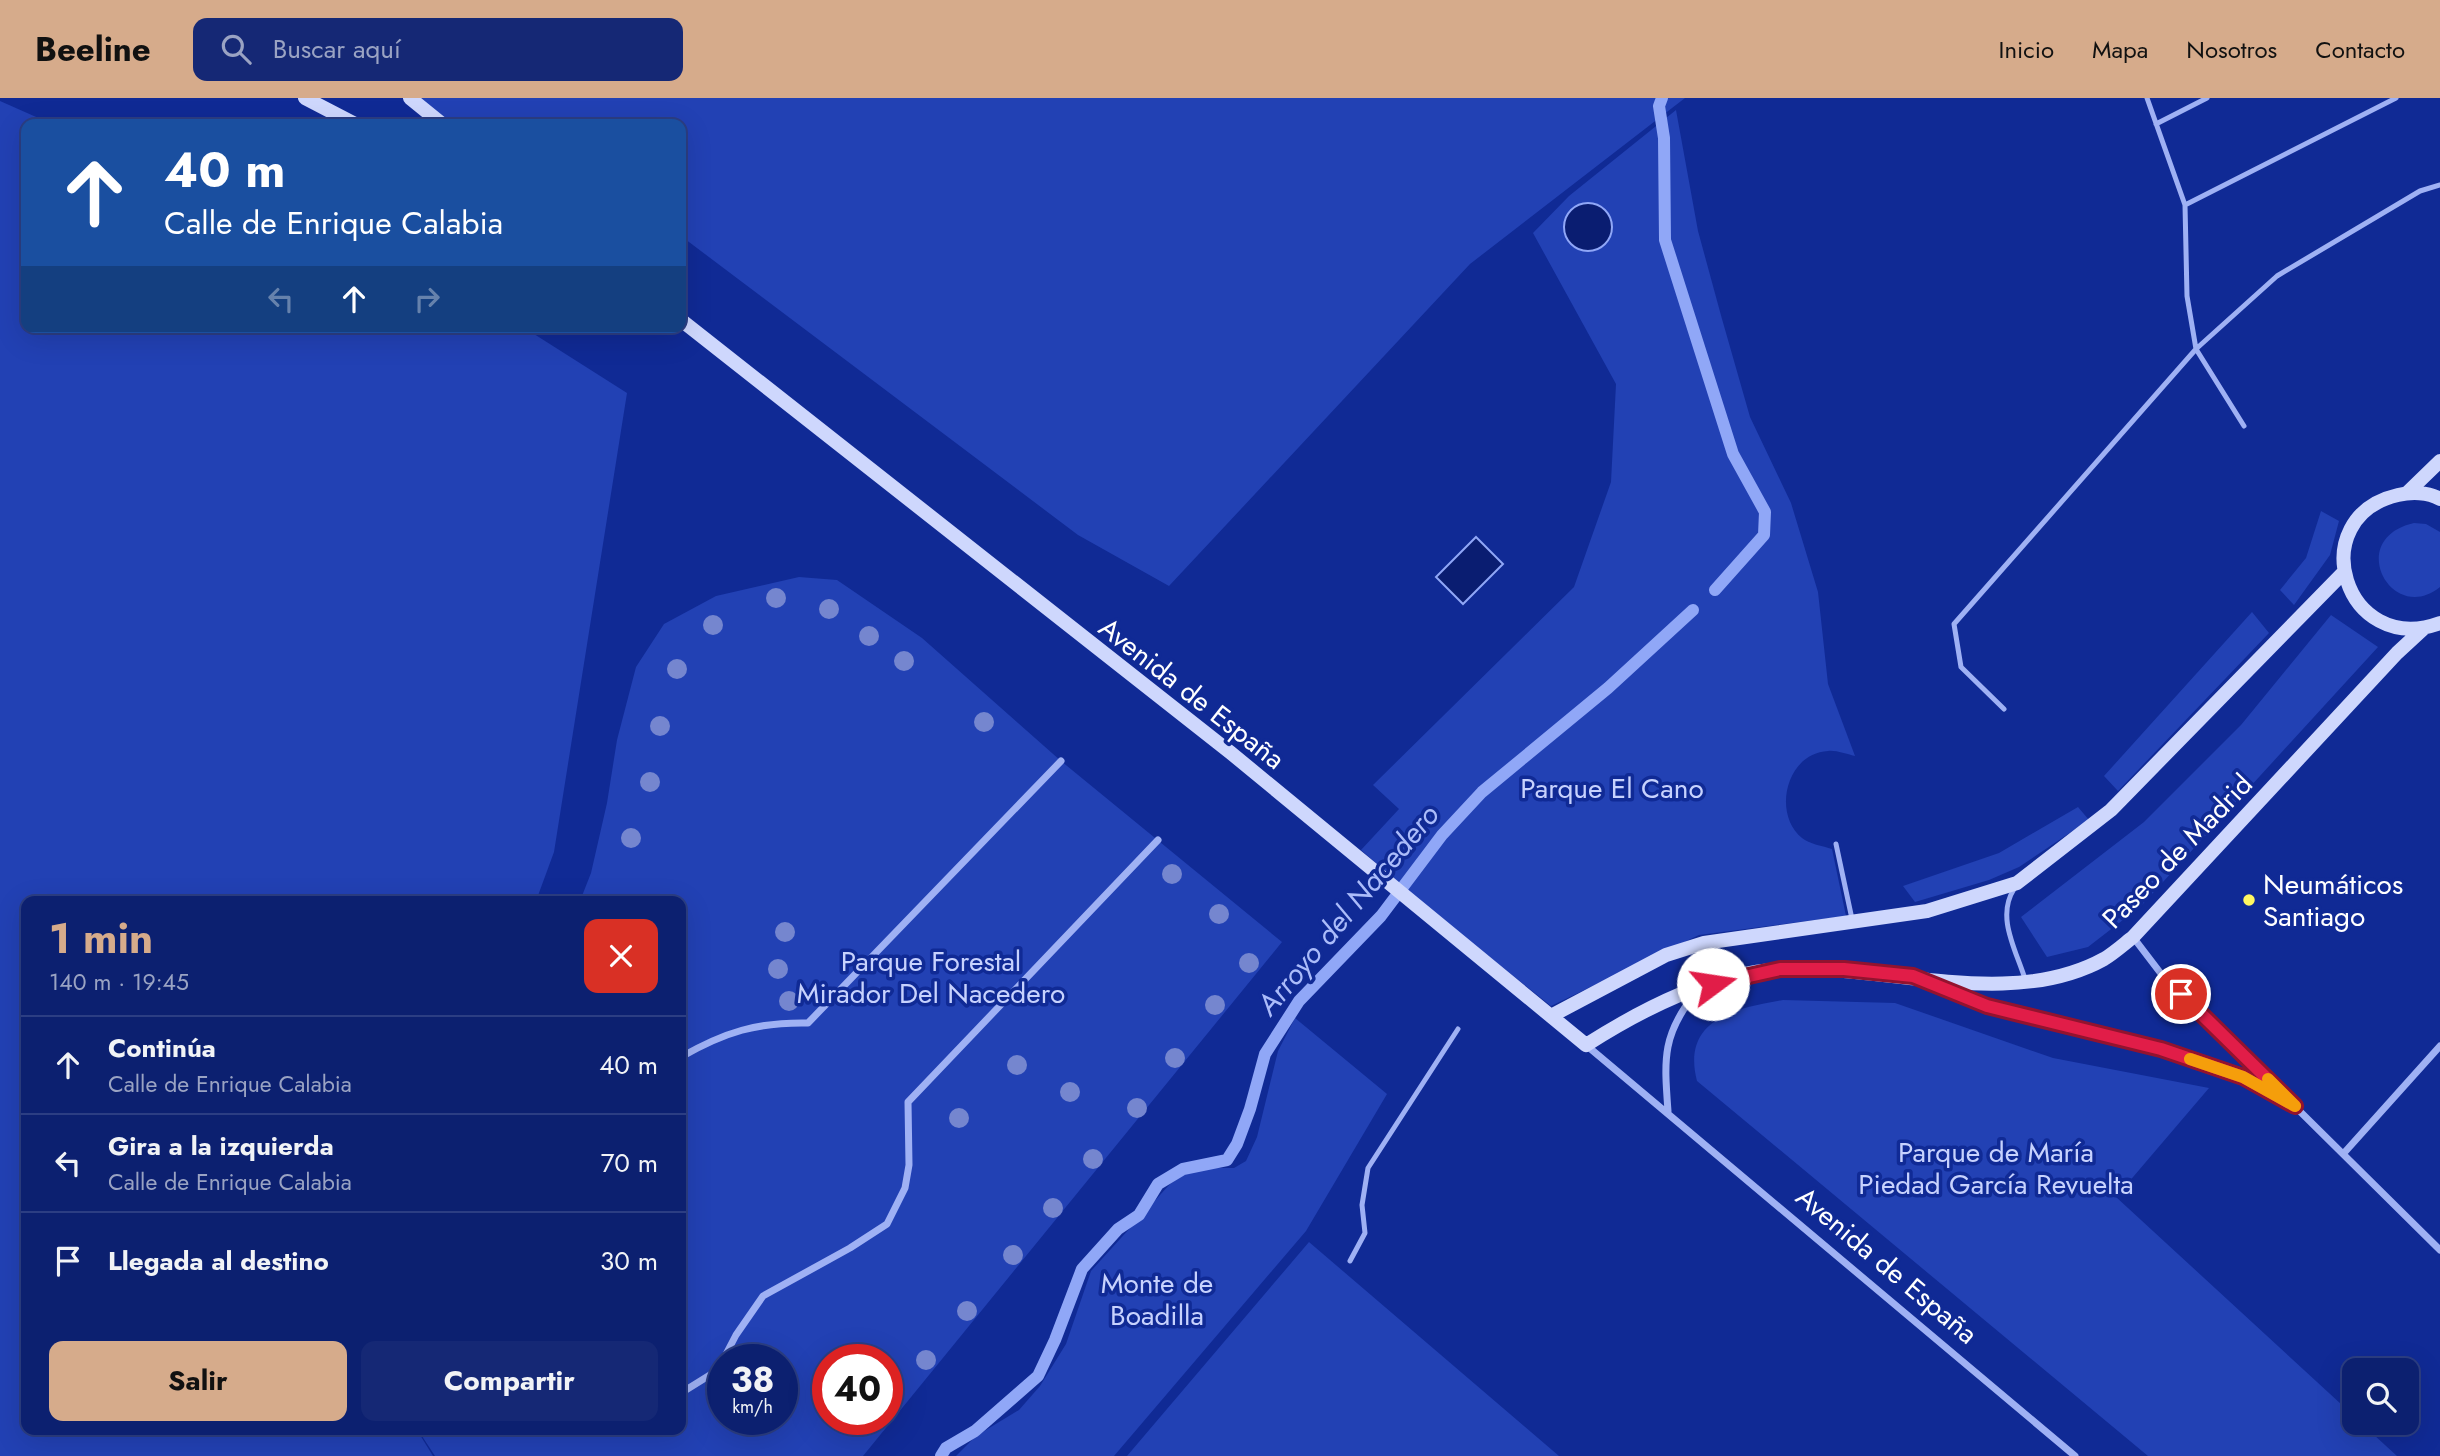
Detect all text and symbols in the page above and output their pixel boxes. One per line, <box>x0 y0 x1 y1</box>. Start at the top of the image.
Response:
search box <box>193 18 683 81</box>
text: Beeline <box>35 26 151 73</box>
icon: search <box>217 30 255 68</box>
text: Buscar aquí <box>273 30 401 68</box>
text: Inicio <box>1999 32 2054 67</box>
text: Mapa <box>2092 32 2148 67</box>
text: Nosotros <box>2186 32 2277 67</box>
text: Contacto <box>2315 32 2405 67</box>
text: 40 m <box>164 135 286 205</box>
icon: ahead <box>49 147 140 238</box>
text: Calle de Enrique Calabia <box>164 200 503 246</box>
icon: left <box>262 280 300 318</box>
icon: ahead <box>335 280 373 318</box>
icon: right <box>408 280 446 318</box>
street label: Avenida de España <box>1090 608 1293 779</box>
street label: Paseo de Madrid <box>2093 765 2262 938</box>
park label: Parque El Cano <box>1520 768 1704 809</box>
water label: Arroyo del Nacedero <box>1246 795 1449 1025</box>
place label: Neumáticos Santiago <box>2263 864 2403 937</box>
marker: Neumáticos Santiago <box>2241 892 2257 908</box>
text: 1 min <box>49 908 153 969</box>
button: close <box>584 919 658 993</box>
park label: Parque Forestal Mirador Del Nacedero <box>797 941 1065 1014</box>
position arrow <box>1676 947 1750 1021</box>
pin <box>2151 964 2211 1024</box>
text: 140 m · 19:45 <box>49 965 189 999</box>
icon: arrive <box>2162 975 2200 1013</box>
text: Continúa <box>108 1029 216 1067</box>
icon: ahead <box>49 1046 87 1084</box>
text: 40 m <box>599 1046 658 1084</box>
text: Calle de Enrique Calabia <box>108 1067 352 1101</box>
text: Gira a la izquierda <box>108 1127 334 1165</box>
park label: Parque de María Piedad García Revuelta <box>1858 1132 2134 1205</box>
icon: left <box>49 1144 87 1182</box>
text: 70 m <box>601 1144 658 1182</box>
text: Calle de Enrique Calabia <box>108 1165 352 1199</box>
street label: Avenida de España <box>1787 1177 1987 1354</box>
icon: arrive <box>49 1242 87 1280</box>
text: Llegada al destino <box>108 1242 329 1280</box>
text: 30 m <box>600 1242 658 1280</box>
park label: Monte de Boadilla <box>1101 1263 1213 1336</box>
button: Salir <box>49 1341 347 1421</box>
button: Compartir <box>361 1341 658 1421</box>
speed limit sign: 40 <box>812 1344 903 1435</box>
text: 38 <box>731 1355 774 1405</box>
map controls <box>2342 1358 2419 1435</box>
button: search <box>2342 1358 2419 1435</box>
text: km/h <box>732 1394 773 1420</box>

